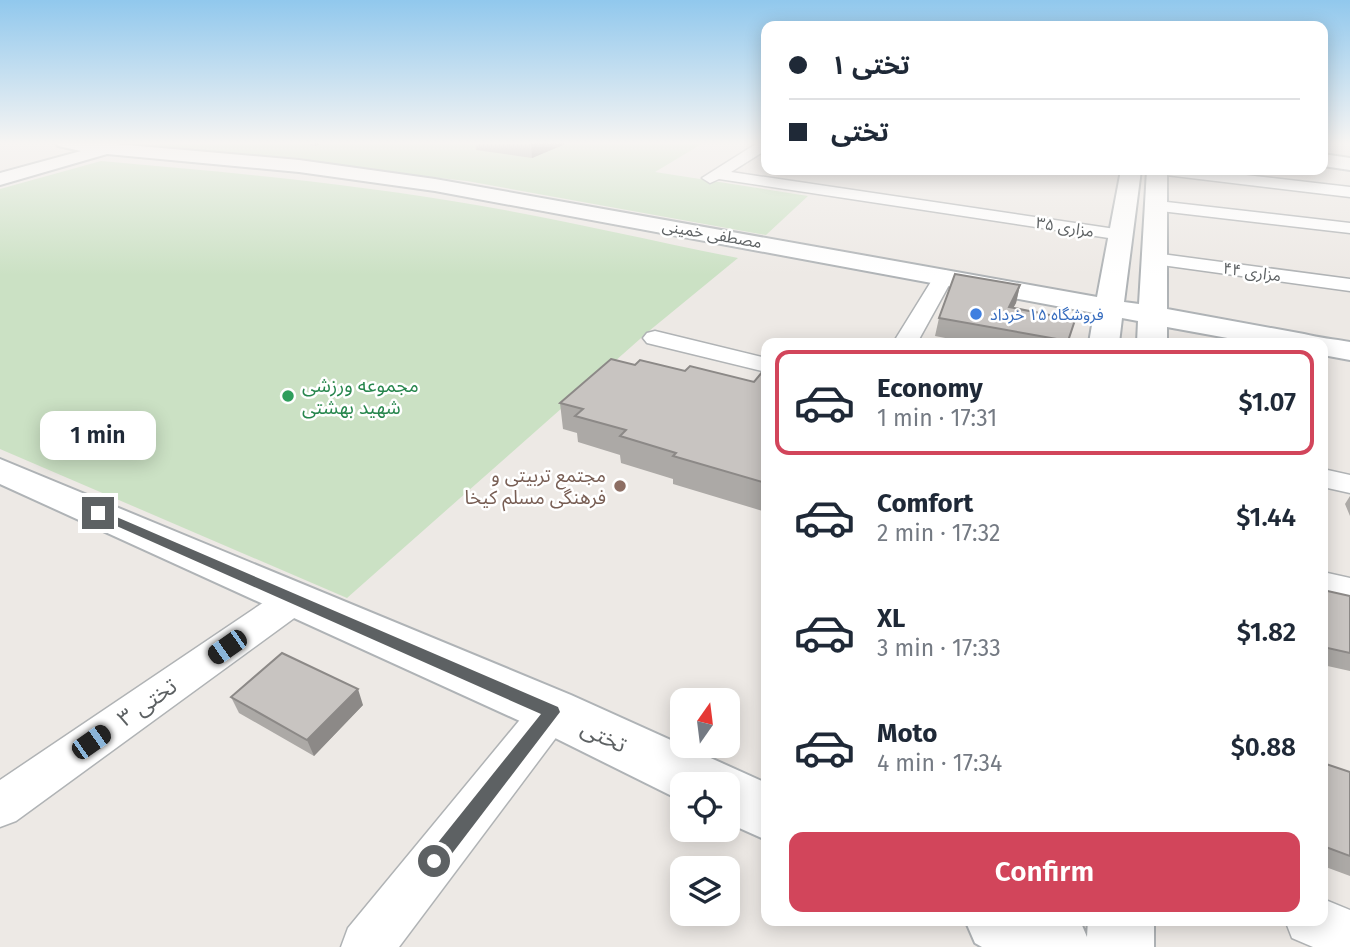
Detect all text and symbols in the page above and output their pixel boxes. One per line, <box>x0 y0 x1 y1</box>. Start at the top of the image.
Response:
text: تختی ۱ <box>831 50 910 81</box>
text: تختی <box>831 117 889 148</box>
street label: مزاری ۳۵ <box>1035 213 1095 241</box>
street label: مصطفی خمینی <box>661 216 763 252</box>
street label: مزاری ۴۴ <box>1222 259 1282 285</box>
place label: فروشگاه ۱۵ خرداد <box>990 305 1104 324</box>
marker: فروشگاه ۱۵ خرداد <box>968 306 984 322</box>
icon: car <box>793 371 856 434</box>
text: Economy <box>877 373 983 404</box>
place label: مجموعه ورزشی شهید بهشتی <box>302 374 419 419</box>
text: $1.07 <box>1238 387 1296 418</box>
marker: مجموعه ورزشی شهید بهشتی <box>280 388 296 404</box>
text: 1 min · 17:31 <box>877 404 997 432</box>
callout: 1 min <box>40 412 156 461</box>
text: 1 min <box>70 421 126 449</box>
place label: مجتمع تربیتی و فرهنگی مسلم کیخا <box>465 464 606 512</box>
marker: مجتمع تربیتی و فرهنگی مسلم کیخا <box>612 478 628 494</box>
icon: car <box>793 486 856 549</box>
text: Comfort <box>877 488 973 519</box>
route end <box>82 497 114 529</box>
text: $1.44 <box>1236 502 1296 533</box>
text: 2 min · 17:32 <box>877 519 1000 547</box>
icon: car <box>793 601 856 664</box>
text: XL <box>877 603 905 634</box>
text: $1.82 <box>1237 617 1296 648</box>
car <box>204 626 251 668</box>
text: 3 min · 17:33 <box>877 634 1001 662</box>
street label: تختی ۳ <box>112 671 182 732</box>
north arrow <box>670 688 740 758</box>
map controls <box>670 688 740 926</box>
street label: تختی <box>577 713 631 759</box>
icon: car <box>793 716 856 779</box>
text: Moto <box>877 718 937 749</box>
car <box>68 721 115 763</box>
text: $0.88 <box>1231 732 1296 763</box>
text: 4 min · 17:34 <box>877 749 1002 777</box>
button: locate <box>670 772 740 842</box>
button: Confirm <box>789 832 1300 912</box>
route start <box>418 845 450 877</box>
button: layers <box>670 856 740 926</box>

